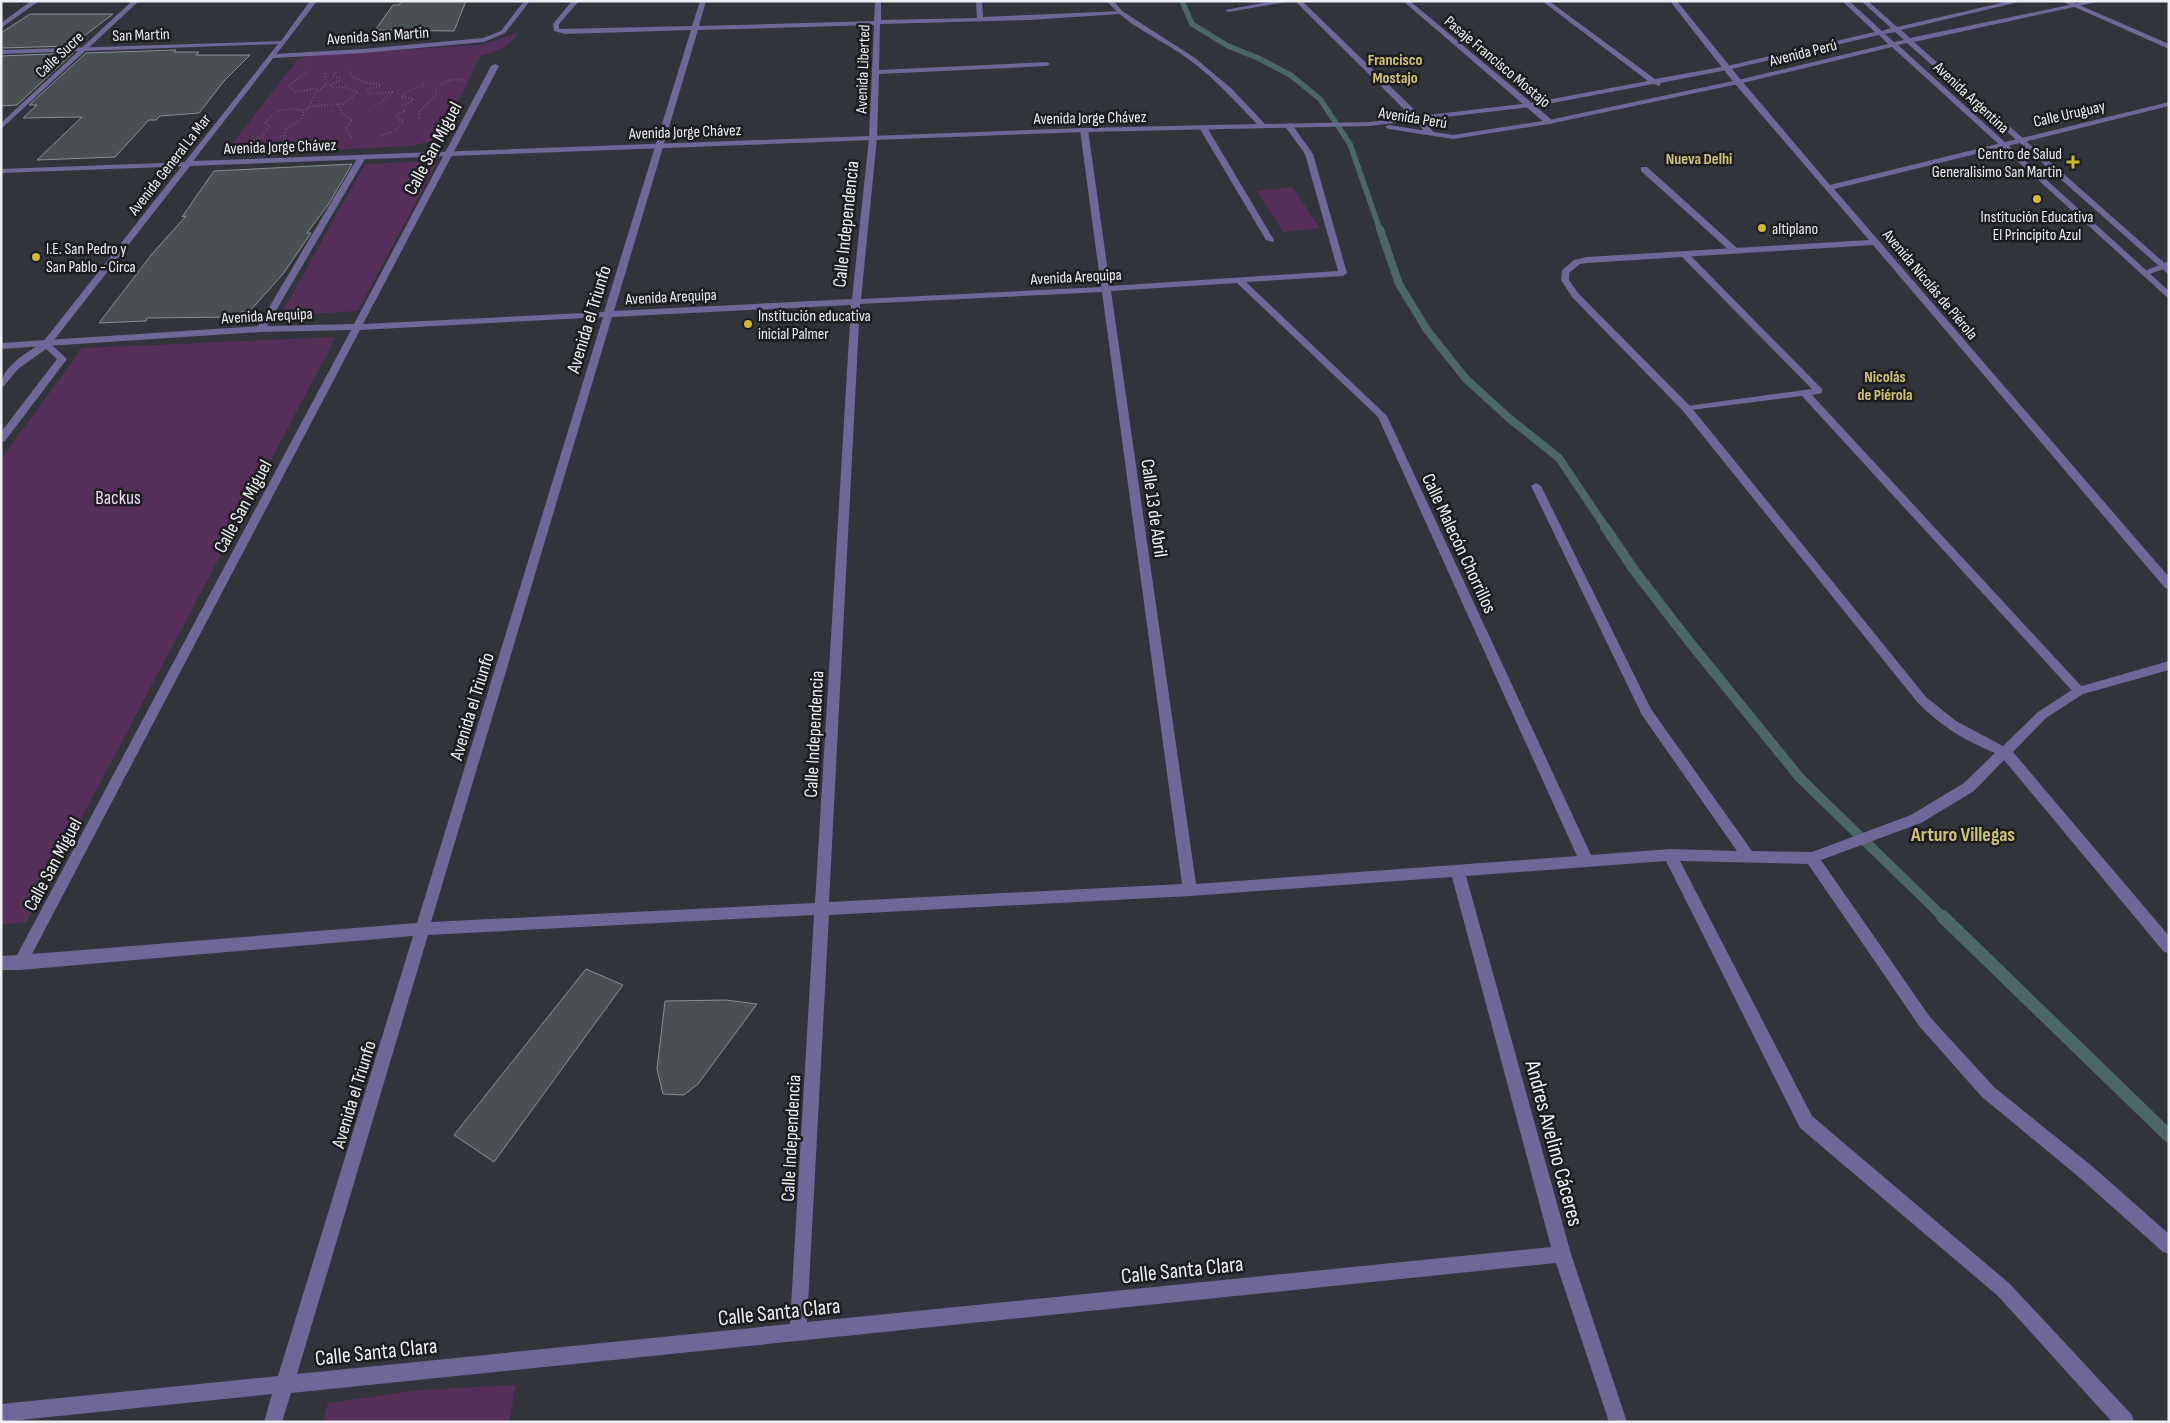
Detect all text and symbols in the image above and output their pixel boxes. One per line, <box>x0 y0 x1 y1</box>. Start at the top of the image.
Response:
street label: Pasaje Francisco Mostajo <box>1440 12 1554 112</box>
street label: Avenida San Martin <box>326 23 430 50</box>
street label: Avenida Liberted <box>852 24 875 115</box>
street label: San Martin <box>112 25 170 46</box>
street label: Calle Sucre <box>32 28 88 82</box>
street label: Avenida Perú <box>1767 36 1839 71</box>
district label: Francisco Mostajo <box>1368 51 1422 88</box>
street label: Avenida Argentina <box>1929 58 2013 138</box>
street label: Calle Uruguay <box>2032 97 2107 132</box>
street label: Calle San Miguel <box>399 98 467 199</box>
street label: Avenida Perú <box>1376 104 1448 133</box>
street label: Avenida Jorge Chávez <box>1033 108 1147 129</box>
street label: Avenida General La Mar <box>124 110 216 220</box>
street label: Avenida Jorge Chávez <box>627 121 742 144</box>
street label: Avenida Jorge Chávez <box>222 136 337 159</box>
place label: Centro de Salud Generalisimo San Martin <box>1932 145 2062 182</box>
district label: Nueva Delhi <box>1666 150 1732 169</box>
marker: Centro de Salud Generalisimo San Martin <box>2066 155 2080 169</box>
street label: Calle Independencia <box>828 160 865 289</box>
marker: Institución Educativa El Principito Azul <box>2031 193 2043 205</box>
place label: Institución Educativa El Principito Azul <box>1981 208 2093 245</box>
place label: altiplano <box>1772 220 1818 239</box>
marker: altiplano <box>1756 222 1768 234</box>
street label: Avenida Nicolás de Piérola <box>1878 225 1981 344</box>
place label: I.E. San Pedro y San Pablo - Circa <box>46 240 136 277</box>
marker: I.E. San Pedro y San Pablo - Circa <box>30 251 42 263</box>
street label: Avenida el Triunfo <box>562 263 617 377</box>
street label: Avenida Arequipa <box>1029 266 1122 289</box>
street label: Avenida Arequipa <box>624 286 717 309</box>
street label: Avenida Arequipa <box>220 305 313 328</box>
place label: Institución educativa inicial Palmer <box>758 307 871 344</box>
marker: Institución educativa inicial Palmer <box>742 318 754 330</box>
district label: Nicolás de Piérola <box>1857 368 1913 405</box>
street label: Calle San Miguel <box>209 456 277 557</box>
street label: Calle 13 de Abril <box>1135 458 1172 559</box>
street label: Calle Malecón Chorrillos <box>1416 470 1501 617</box>
park label: Backus <box>95 487 141 510</box>
street label: Avenida el Triunfo <box>445 650 500 764</box>
street label: Calle Independencia <box>800 670 829 798</box>
street label: Calle San Miguel <box>19 814 87 915</box>
district label: Arturo Villegas <box>1910 823 2015 847</box>
street label: Avenida el Triunfo <box>327 1038 382 1152</box>
street label: Andres Avelino Cáceres <box>1518 1056 1589 1229</box>
street label: Calle Independencia <box>777 1074 806 1202</box>
street label: Calle Santa Clara <box>1120 1251 1245 1290</box>
street label: Calle Santa Clara <box>717 1293 842 1332</box>
street label: Calle Santa Clara <box>314 1333 439 1372</box>

